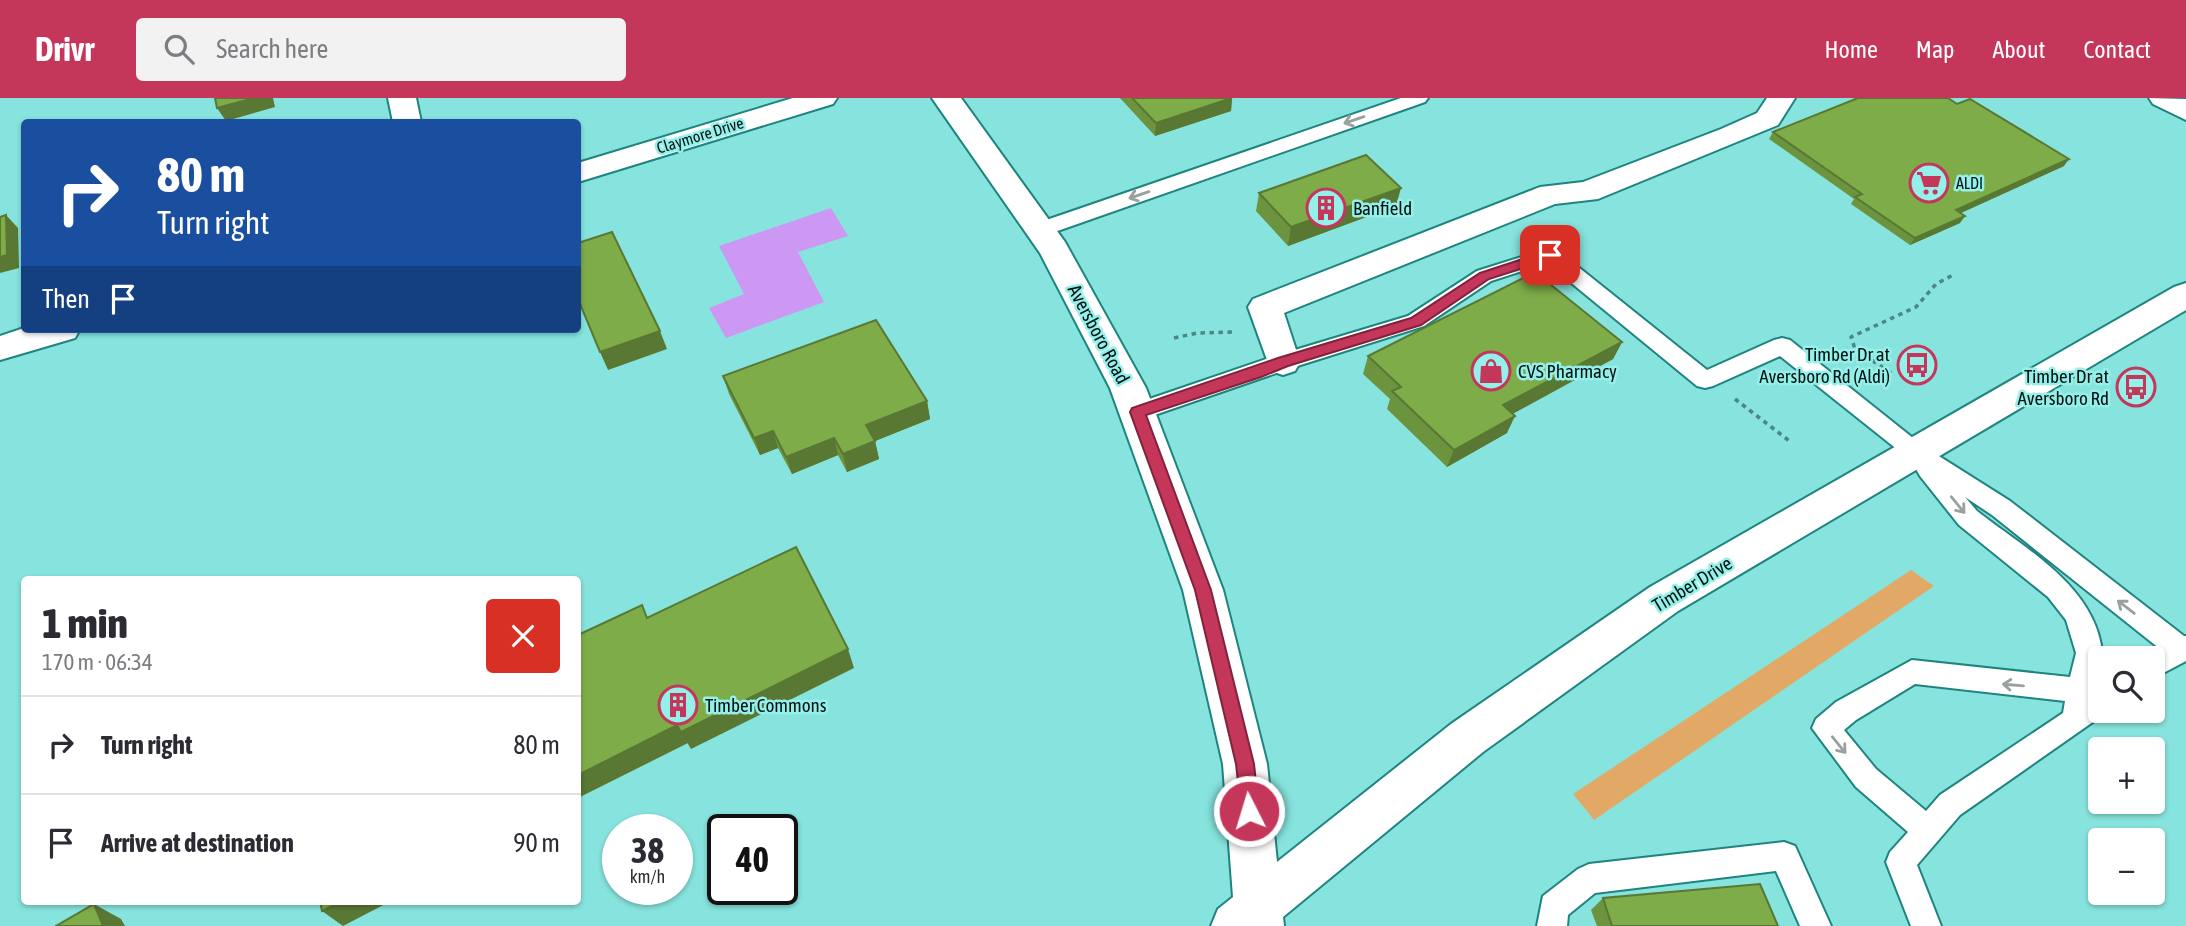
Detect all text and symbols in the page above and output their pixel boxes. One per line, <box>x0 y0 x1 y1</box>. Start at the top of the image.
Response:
search box <box>136 18 626 81</box>
text: Drivr <box>35 30 94 68</box>
icon: search <box>160 30 198 68</box>
text: Search here <box>216 34 328 64</box>
text: Home <box>1824 36 1878 63</box>
text: Map <box>1916 36 1954 63</box>
text: About <box>1992 36 2045 63</box>
text: Contact <box>2083 36 2151 63</box>
street label: Claymore Drive <box>654 113 746 158</box>
one-way arrow <box>1344 115 1366 127</box>
text: 80 m <box>157 146 245 202</box>
icon: right <box>42 147 133 238</box>
supermarket icon: ALDI <box>1908 162 1950 204</box>
place label: ALDI <box>1956 174 1983 192</box>
building icon: Banfield <box>1305 187 1347 229</box>
one-way arrow <box>1129 190 1151 202</box>
place label: Banfield <box>1353 197 1412 219</box>
text: Turn right <box>157 204 270 241</box>
pin <box>1520 225 1580 285</box>
icon: arrive <box>1531 236 1569 274</box>
icon: arrive <box>104 280 142 318</box>
street label: Aversboro Road <box>1064 281 1134 387</box>
text: Then <box>42 284 90 314</box>
place label: Timber Dr at Aversboro Rd (Aldi) <box>1759 343 1890 387</box>
bus stop icon: Timber Dr at Aversboro Rd (Aldi) <box>1896 344 1938 386</box>
shop icon: CVS Pharmacy <box>1470 350 1512 392</box>
place label: CVS Pharmacy <box>1518 360 1617 382</box>
place label: Timber Dr at Aversboro Rd <box>2018 365 2109 409</box>
bus stop icon: Timber Dr at Aversboro Rd <box>2115 366 2157 408</box>
one-way arrow <box>1950 496 1965 514</box>
street label: Timber Drive <box>1648 552 1736 616</box>
text: 1 min <box>42 599 128 647</box>
button: close <box>486 599 560 673</box>
one-way arrow <box>2118 599 2136 614</box>
map controls <box>2088 646 2165 905</box>
button: search <box>2088 646 2165 723</box>
text: 170 m · 06:34 <box>42 649 153 675</box>
one-way arrow <box>2003 678 2025 691</box>
building icon: Timber Commons <box>657 684 699 726</box>
place label: Timber Commons <box>705 694 827 716</box>
icon: right <box>42 726 80 764</box>
text: Turn right <box>101 730 192 760</box>
text: 80 m <box>513 730 560 760</box>
one-way arrow <box>1832 736 1847 754</box>
button: + <box>2088 737 2165 814</box>
position arrow <box>1212 774 1286 848</box>
speed limit sign: 40 <box>707 814 798 905</box>
icon: arrive <box>42 824 80 862</box>
text: Arrive at destination <box>101 828 294 858</box>
text: 90 m <box>513 828 560 858</box>
button: − <box>2088 828 2165 905</box>
text: 38 <box>631 830 664 870</box>
text: km/h <box>630 866 665 887</box>

